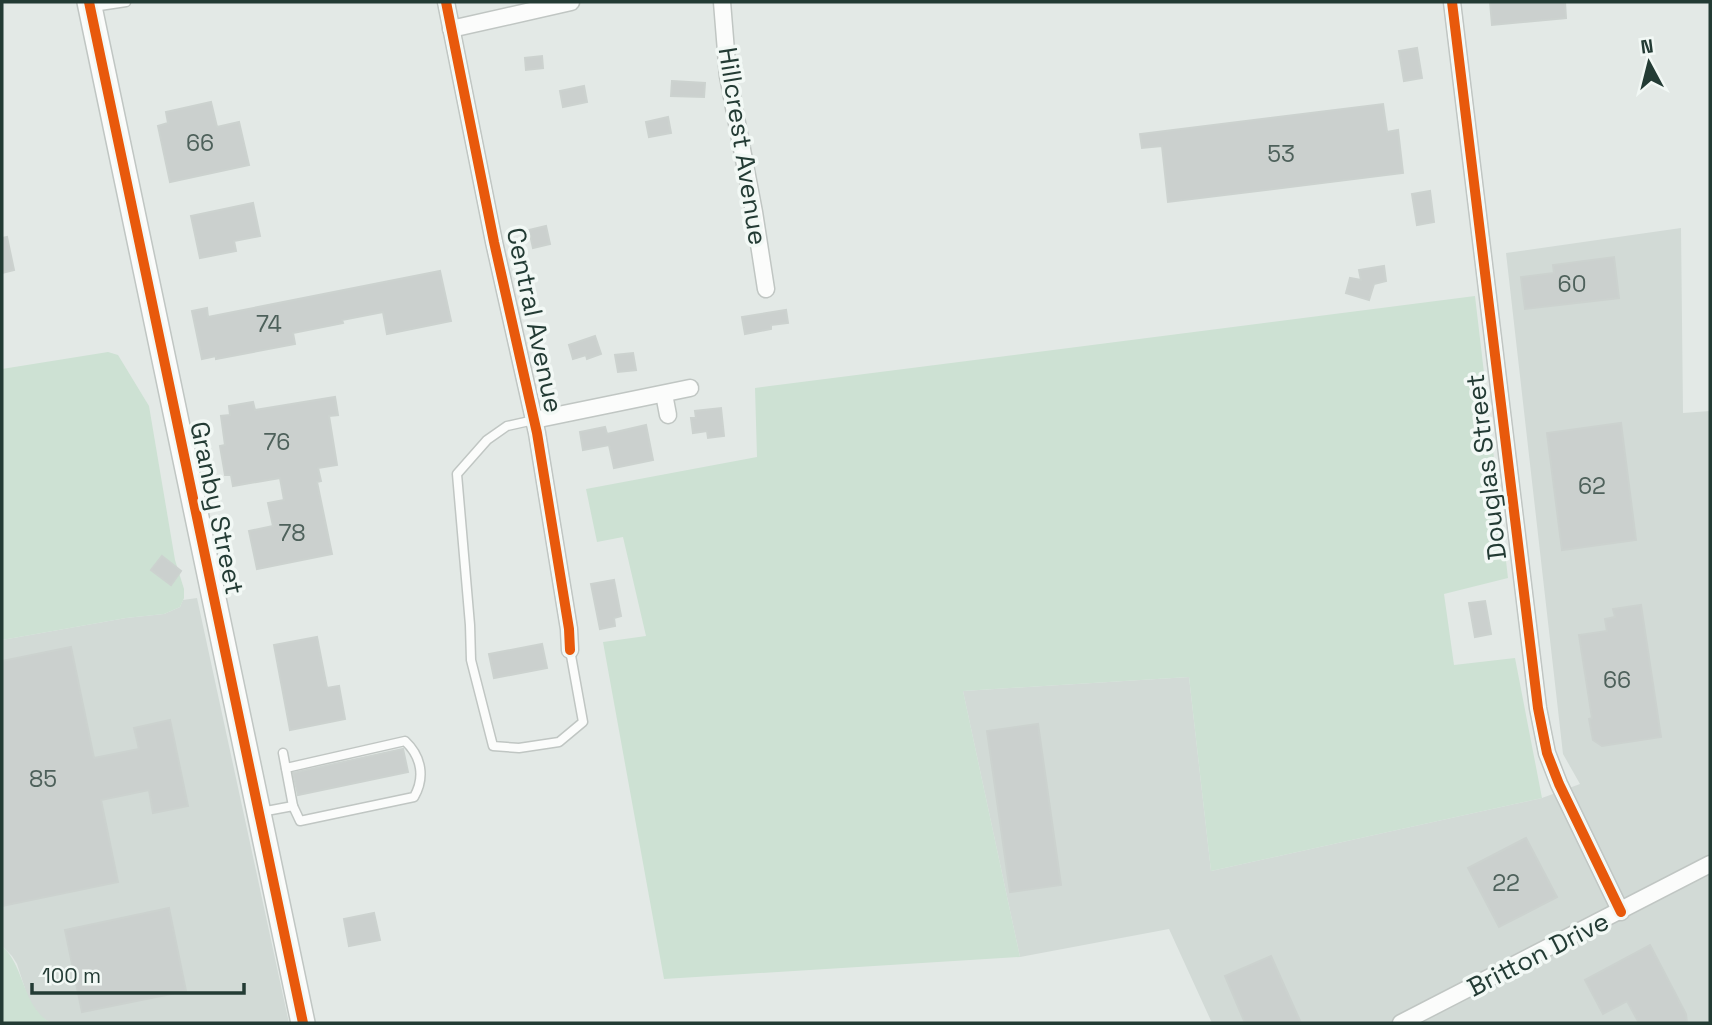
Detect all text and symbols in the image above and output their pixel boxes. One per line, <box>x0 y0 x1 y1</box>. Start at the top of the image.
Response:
north arrow <box>1614 28 1684 98</box>
text: N <box>1639 33 1655 60</box>
street label: Hillcrest Avenue <box>711 45 775 247</box>
house number: 66 <box>186 128 214 158</box>
house number: 53 <box>1267 139 1295 169</box>
street label: Central Avenue <box>499 224 571 416</box>
house number: 60 <box>1558 269 1586 299</box>
house number: 74 <box>256 309 282 339</box>
street label: Douglas Street <box>1458 372 1514 562</box>
street label: Granby Street <box>182 418 252 598</box>
house number: 76 <box>264 427 290 457</box>
house number: 62 <box>1578 471 1606 501</box>
house number: 78 <box>278 518 306 548</box>
house number: 66 <box>1603 665 1631 695</box>
house number: 85 <box>29 764 57 794</box>
house number: 22 <box>1492 868 1520 898</box>
street label: Britton Drive <box>1461 904 1615 1004</box>
scale bar <box>32 951 243 995</box>
text: 100 m <box>42 962 101 989</box>

